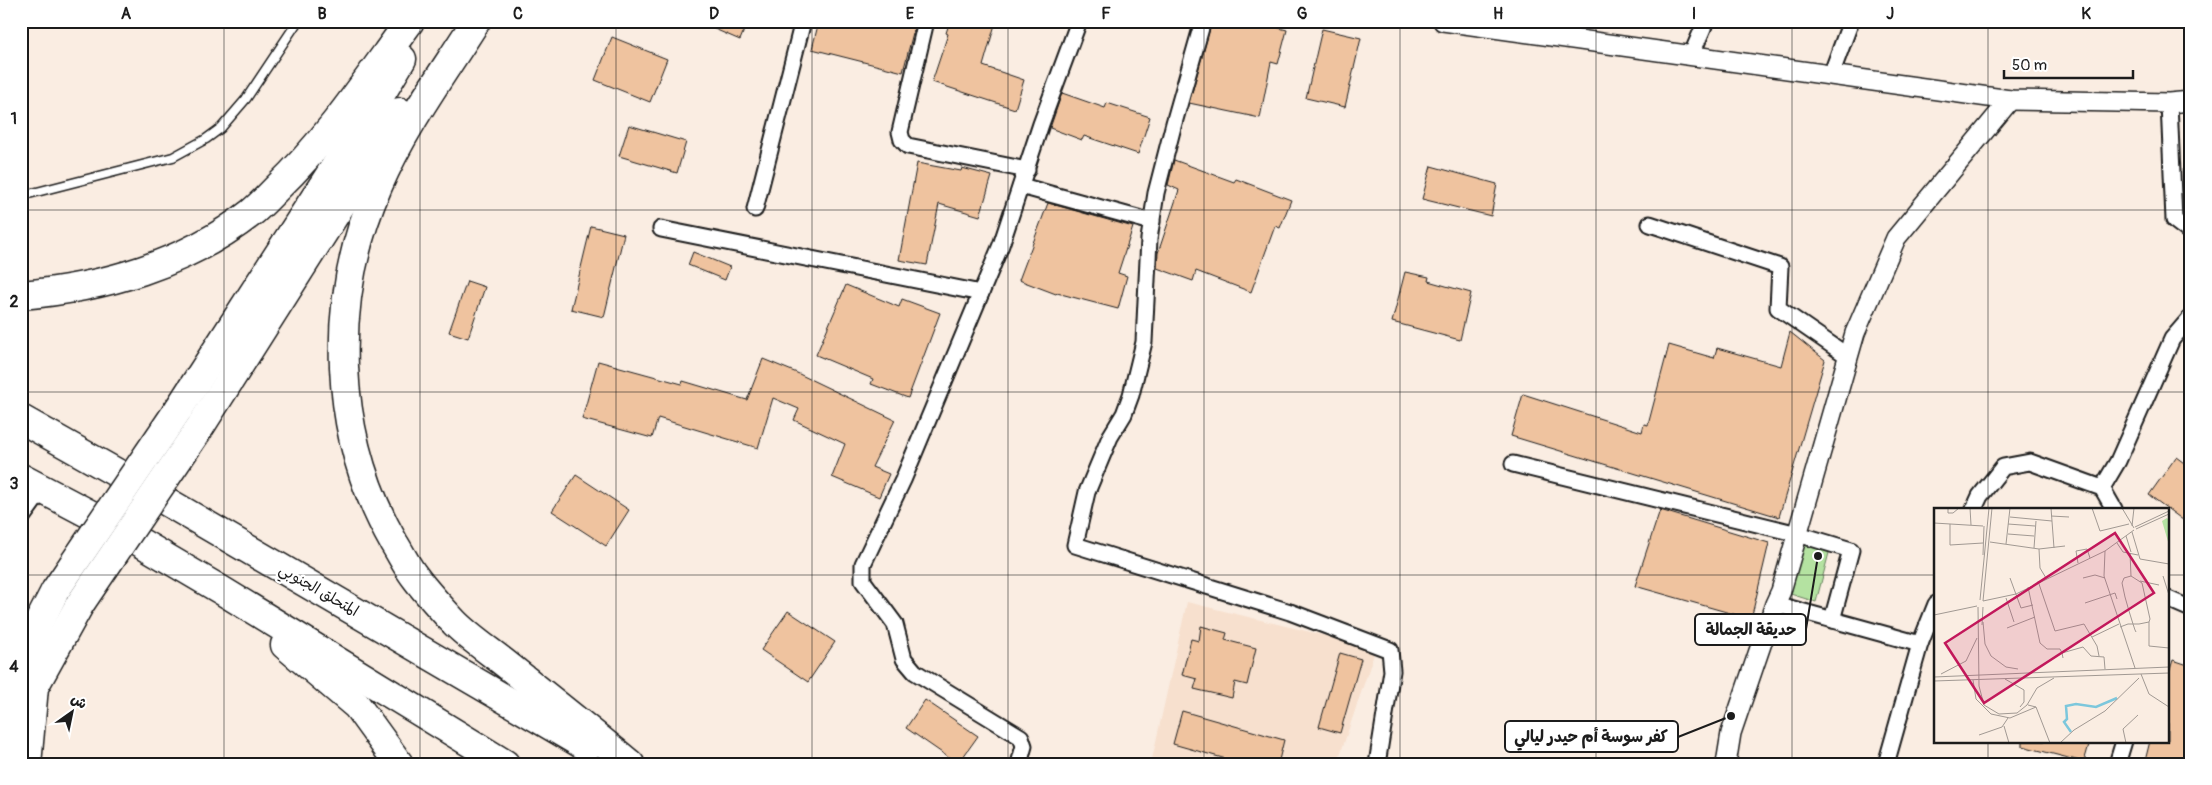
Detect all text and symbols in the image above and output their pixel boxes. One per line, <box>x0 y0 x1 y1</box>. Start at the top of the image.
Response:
text: A <box>121 4 132 24</box>
text: B <box>317 4 327 24</box>
text: C <box>513 4 523 24</box>
text: D <box>709 4 719 24</box>
text: E <box>906 4 915 24</box>
text: F <box>1101 4 1111 24</box>
text: G <box>1297 4 1308 24</box>
text: H <box>1493 4 1503 24</box>
text: I <box>1692 4 1696 24</box>
text: J <box>1886 4 1894 24</box>
text: K <box>2081 4 2091 24</box>
scale bar <box>2004 48 2133 80</box>
text: 50 m <box>2012 56 2047 75</box>
text: 1 <box>11 109 17 129</box>
text: 2 <box>10 292 19 312</box>
text: 3 <box>10 474 19 494</box>
inset map <box>1934 508 2170 742</box>
street label: المتحلق الجنوبي <box>274 560 362 623</box>
callout: حديقة الجمالة <box>1695 614 1806 645</box>
text: حديقة الجمالة <box>1705 620 1797 640</box>
text: 4 <box>9 657 19 677</box>
north arrow <box>48 688 98 738</box>
text: ش <box>68 690 90 713</box>
callout: كفر سوسة أم حيدر ليالي <box>1505 721 1678 752</box>
text: كفر سوسة أم حيدر ليالي <box>1514 726 1668 751</box>

